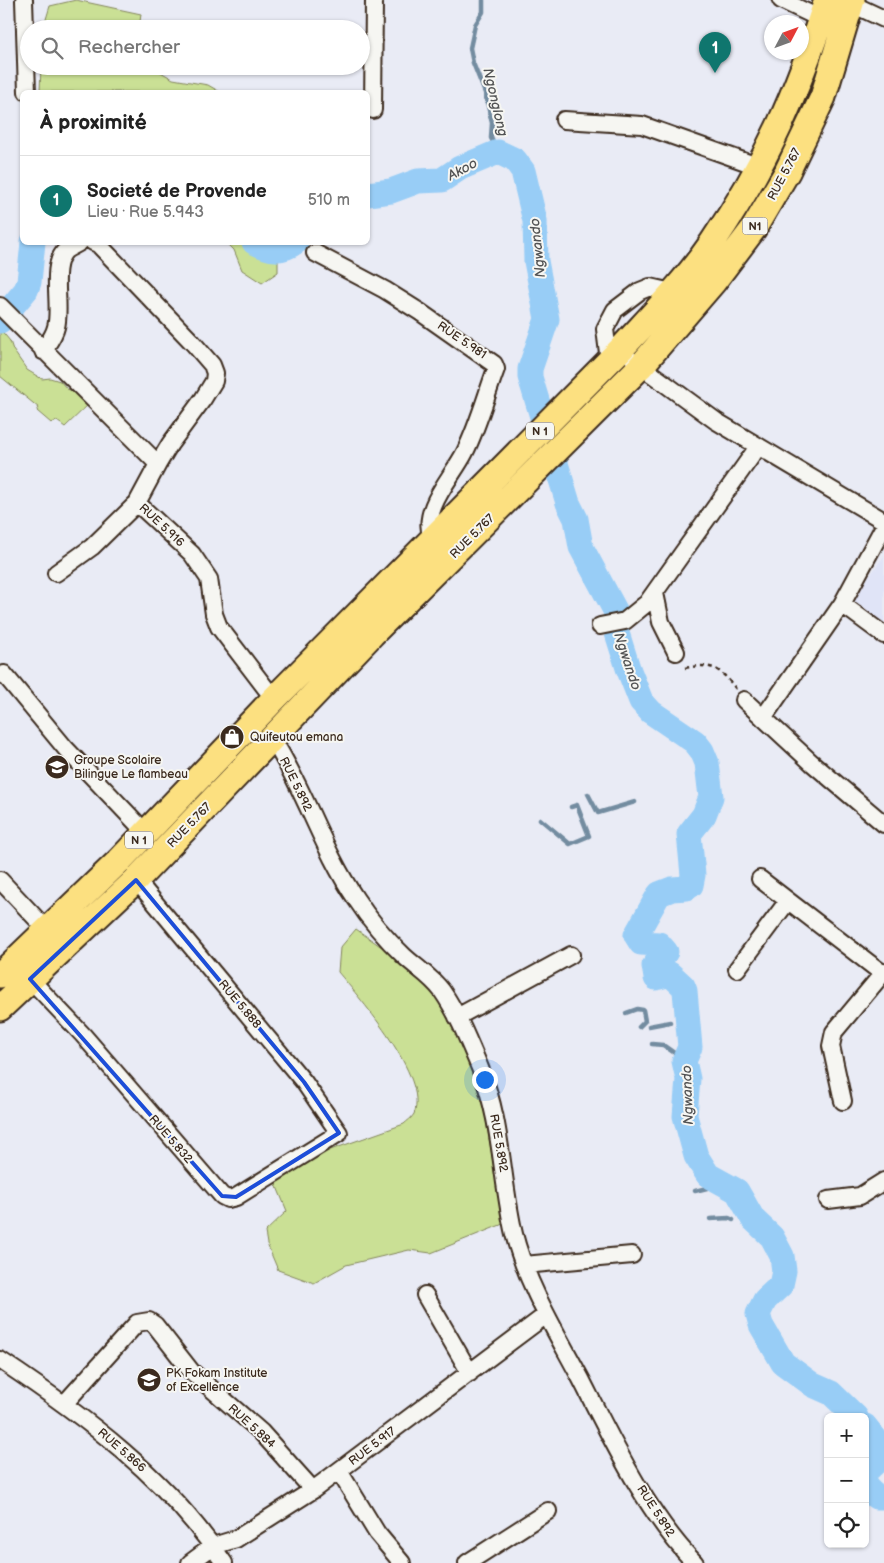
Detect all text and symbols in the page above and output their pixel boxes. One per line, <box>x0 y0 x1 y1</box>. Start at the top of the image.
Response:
north arrow <box>764 15 809 60</box>
search box <box>20 20 370 75</box>
pin: 1 <box>699 32 731 73</box>
icon: search <box>38 34 66 62</box>
text: Rechercher <box>78 36 180 59</box>
water label: Ngonglong <box>479 66 512 138</box>
text: À proximité <box>40 110 147 135</box>
street label: RUE 5.767 <box>764 146 804 203</box>
water label: Akoo <box>443 155 480 185</box>
text: Societé de Provende <box>87 180 267 203</box>
text: 1 <box>53 191 59 210</box>
text: 510 m <box>308 191 350 210</box>
text: Lieu · Rue 5.943 <box>87 203 204 222</box>
water label: Ngwando <box>526 217 549 279</box>
road number: N1 <box>742 218 768 235</box>
street label: RUE 5.981 <box>434 318 489 362</box>
road number: N 1 <box>526 422 554 440</box>
street label: RUE 5.916 <box>136 501 187 550</box>
street label: RUE 5.767 <box>447 511 498 562</box>
water label: Ngwando <box>610 630 645 692</box>
shop icon: Quifeutou emana <box>219 724 245 750</box>
place label: Quifeutou emana <box>250 730 343 745</box>
place label: Groupe Scolaire Bilingue Le flambeau <box>74 753 188 782</box>
school or university icon: Groupe Scolaire Bilingue Le flambeau <box>44 754 70 780</box>
street label: RUE 5.892 <box>276 755 315 814</box>
street label: RUE 5.767 <box>164 800 215 851</box>
road number: N 1 <box>125 832 153 848</box>
street label: RUE 5.888 <box>215 977 264 1032</box>
water label: Ngwando <box>678 1065 697 1125</box>
your location <box>472 1067 498 1093</box>
street label: RUE 5.832 <box>146 1112 196 1167</box>
street label: RUE 5.892 <box>486 1113 511 1173</box>
place label: PK Fokam Institute of Excellence <box>166 1366 267 1395</box>
school or university icon: PK Fokam Institute of Excellence <box>136 1367 162 1393</box>
street label: RUE 5.884 <box>225 1401 279 1452</box>
map controls <box>824 1413 869 1548</box>
button: + <box>824 1413 869 1458</box>
street label: RUE 5.917 <box>346 1424 399 1469</box>
street label: RUE 5.866 <box>94 1425 149 1476</box>
button: − <box>824 1458 869 1503</box>
street label: RUE 5.892 <box>633 1483 678 1540</box>
button: locate <box>824 1503 869 1548</box>

